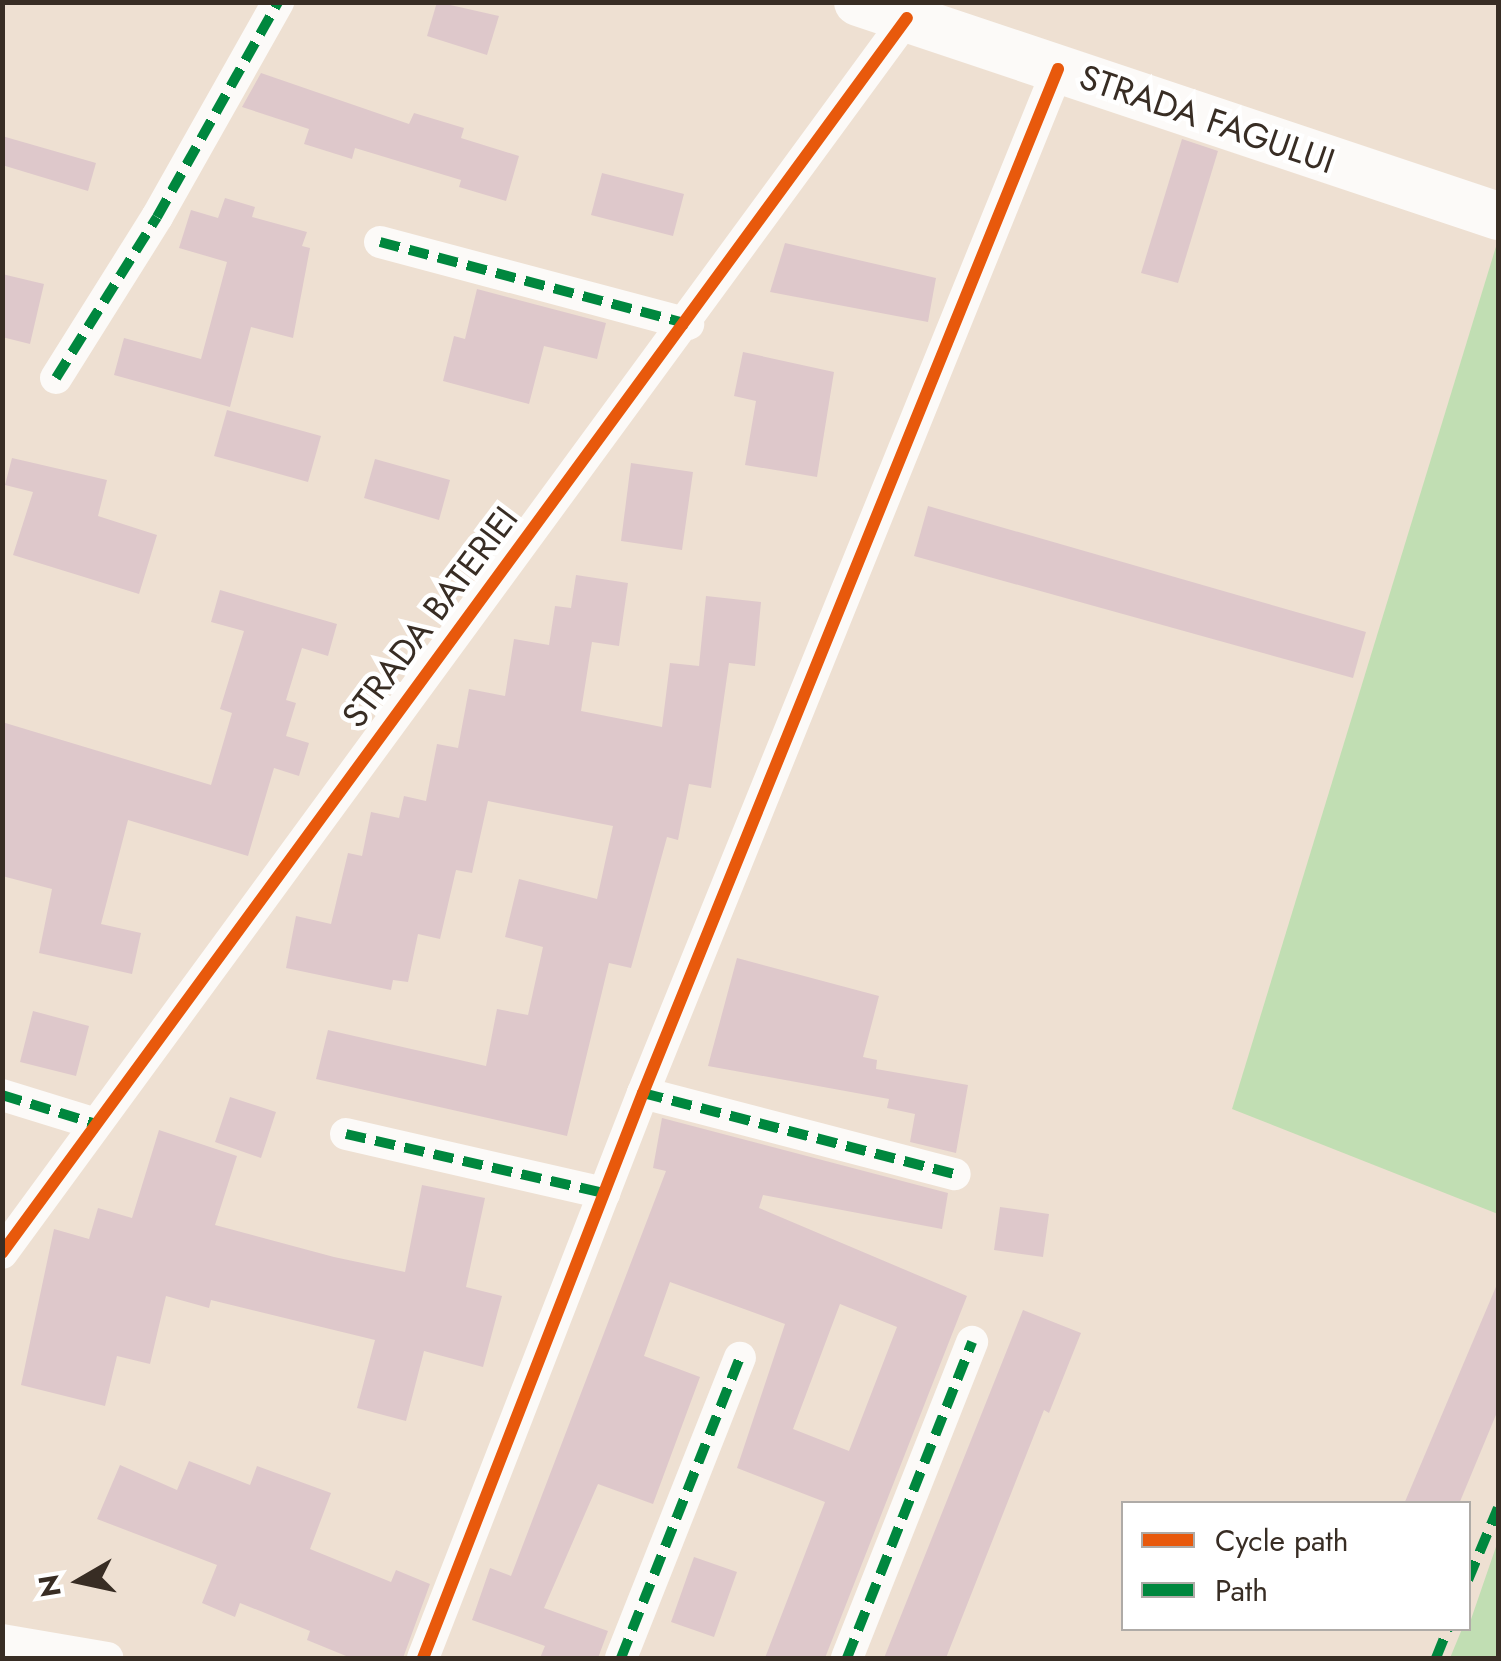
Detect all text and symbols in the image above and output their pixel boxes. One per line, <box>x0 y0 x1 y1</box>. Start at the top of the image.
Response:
street label: STRADA FAGULUI <box>1074 56 1340 182</box>
street label: STRADA BATERIEI <box>333 498 527 736</box>
legend <box>1121 1501 1471 1631</box>
text: Cycle path <box>1215 1519 1348 1562</box>
north arrow <box>30 1531 130 1631</box>
text: Path <box>1215 1569 1268 1612</box>
text: N <box>28 1572 72 1600</box>

